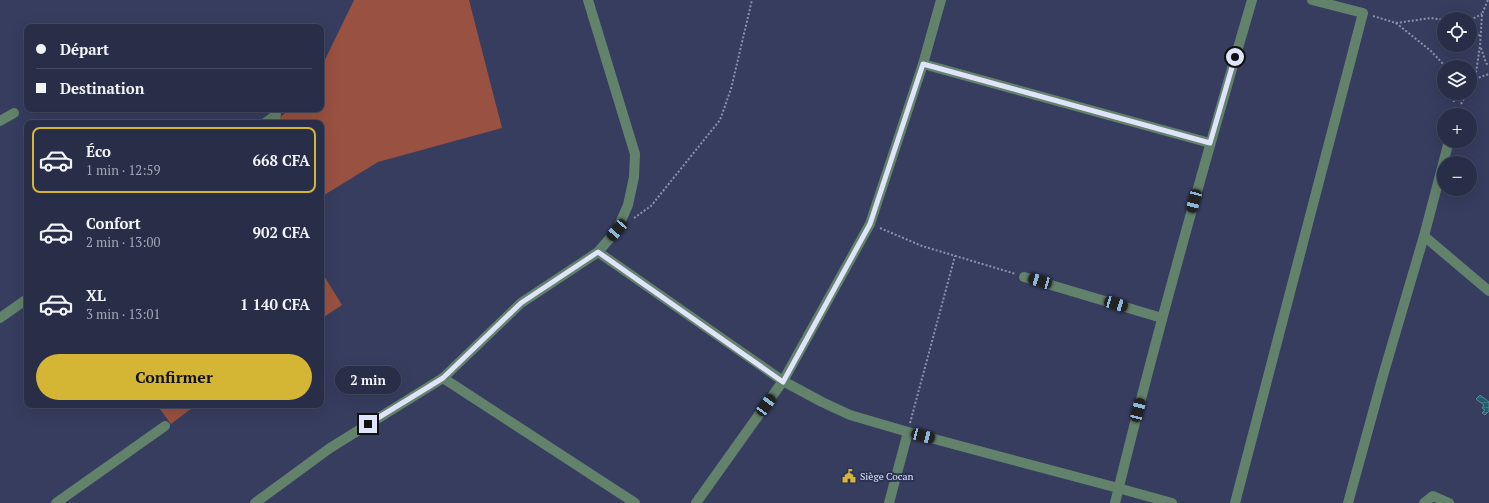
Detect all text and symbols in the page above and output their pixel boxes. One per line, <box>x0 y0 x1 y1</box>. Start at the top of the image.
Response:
map controls <box>1437 12 1477 196</box>
button: locate <box>1437 12 1477 52</box>
text: Départ <box>60 39 109 59</box>
route start <box>1226 48 1244 66</box>
button: layers <box>1437 60 1477 100</box>
text: Destination <box>60 78 144 98</box>
button: + <box>1437 108 1477 148</box>
text: Éco <box>86 141 111 161</box>
icon: car <box>38 142 74 178</box>
text: 668 CFA <box>253 150 310 170</box>
button: − <box>1437 156 1477 196</box>
text: 1 min · 12:59 <box>86 161 160 179</box>
car <box>1185 188 1203 214</box>
text: Confort <box>86 213 141 233</box>
icon: car <box>38 214 74 250</box>
car <box>605 217 629 243</box>
text: 902 CFA <box>253 222 310 242</box>
text: 2 min · 13:00 <box>86 233 160 251</box>
car <box>1027 272 1053 290</box>
text: XL <box>86 285 106 305</box>
icon: car <box>38 286 74 322</box>
text: 1 140 CFA <box>240 294 310 314</box>
car <box>1103 295 1129 313</box>
text: 3 min · 13:01 <box>86 305 160 323</box>
button: Confirmer <box>36 354 312 400</box>
callout: 2 min <box>335 366 401 394</box>
text: 2 min <box>350 371 386 389</box>
car <box>754 392 778 418</box>
car <box>1129 397 1147 423</box>
route end <box>359 415 377 433</box>
car <box>910 427 936 445</box>
public building icon: Siège Cocan <box>841 468 857 484</box>
place label: Siège Cocan <box>860 470 914 483</box>

